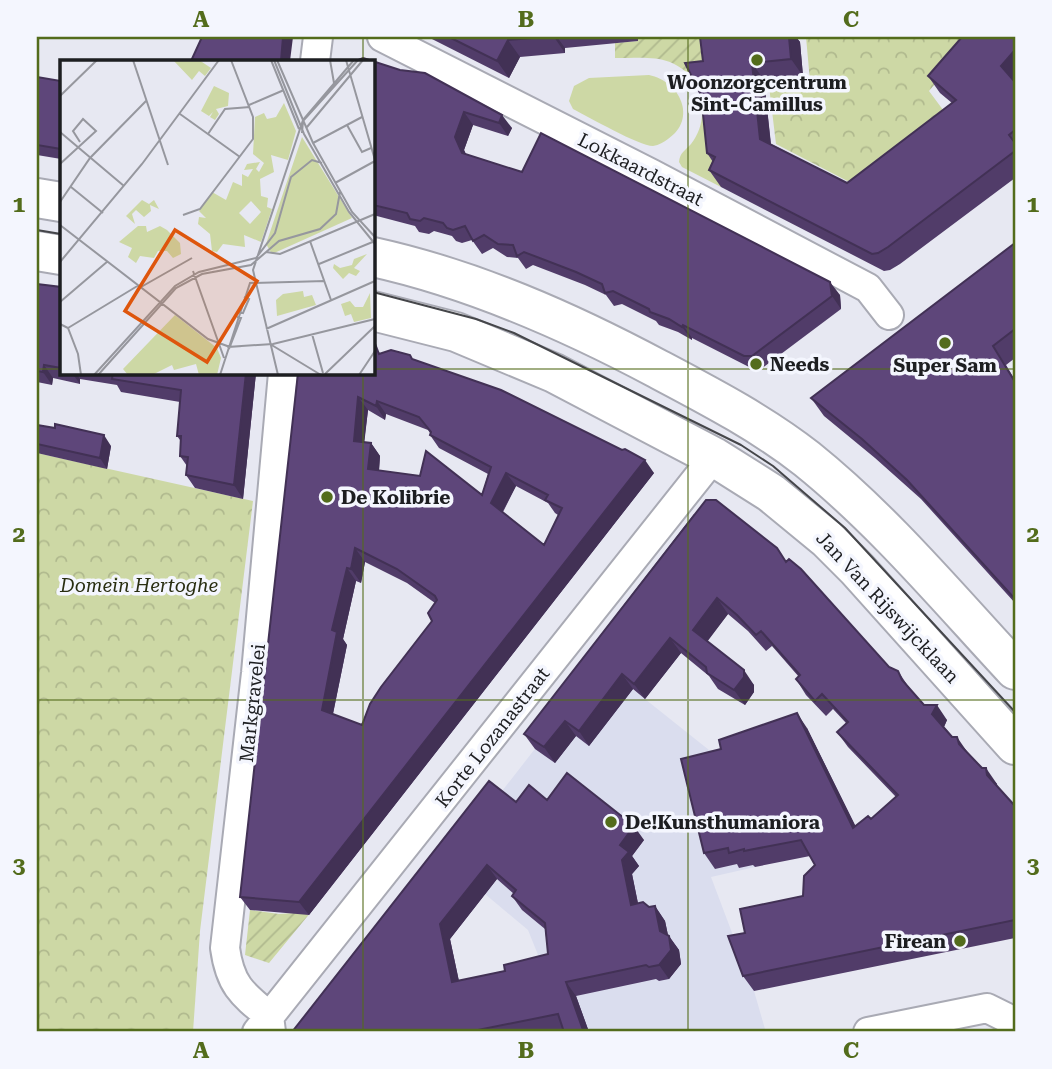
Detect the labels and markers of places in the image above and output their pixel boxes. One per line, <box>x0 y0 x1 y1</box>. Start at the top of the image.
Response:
marker: Woonzorgcentrum Sint-Camillus <box>749 52 765 68</box>
place label: Woonzorgcentrum Sint-Camillus <box>667 71 848 116</box>
marker: Super Sam <box>937 335 953 351</box>
place label: Needs <box>770 353 829 376</box>
place label: Super Sam <box>893 354 997 377</box>
marker: Needs <box>748 356 764 372</box>
place label: De Kolibrie <box>341 486 450 509</box>
marker: De Kolibrie <box>319 489 335 505</box>
place label: De!Kunsthumaniora <box>625 811 820 834</box>
marker: De!Kunsthumaniora <box>603 814 619 830</box>
place label: Firean <box>884 930 946 953</box>
marker: Firean <box>952 933 968 949</box>

